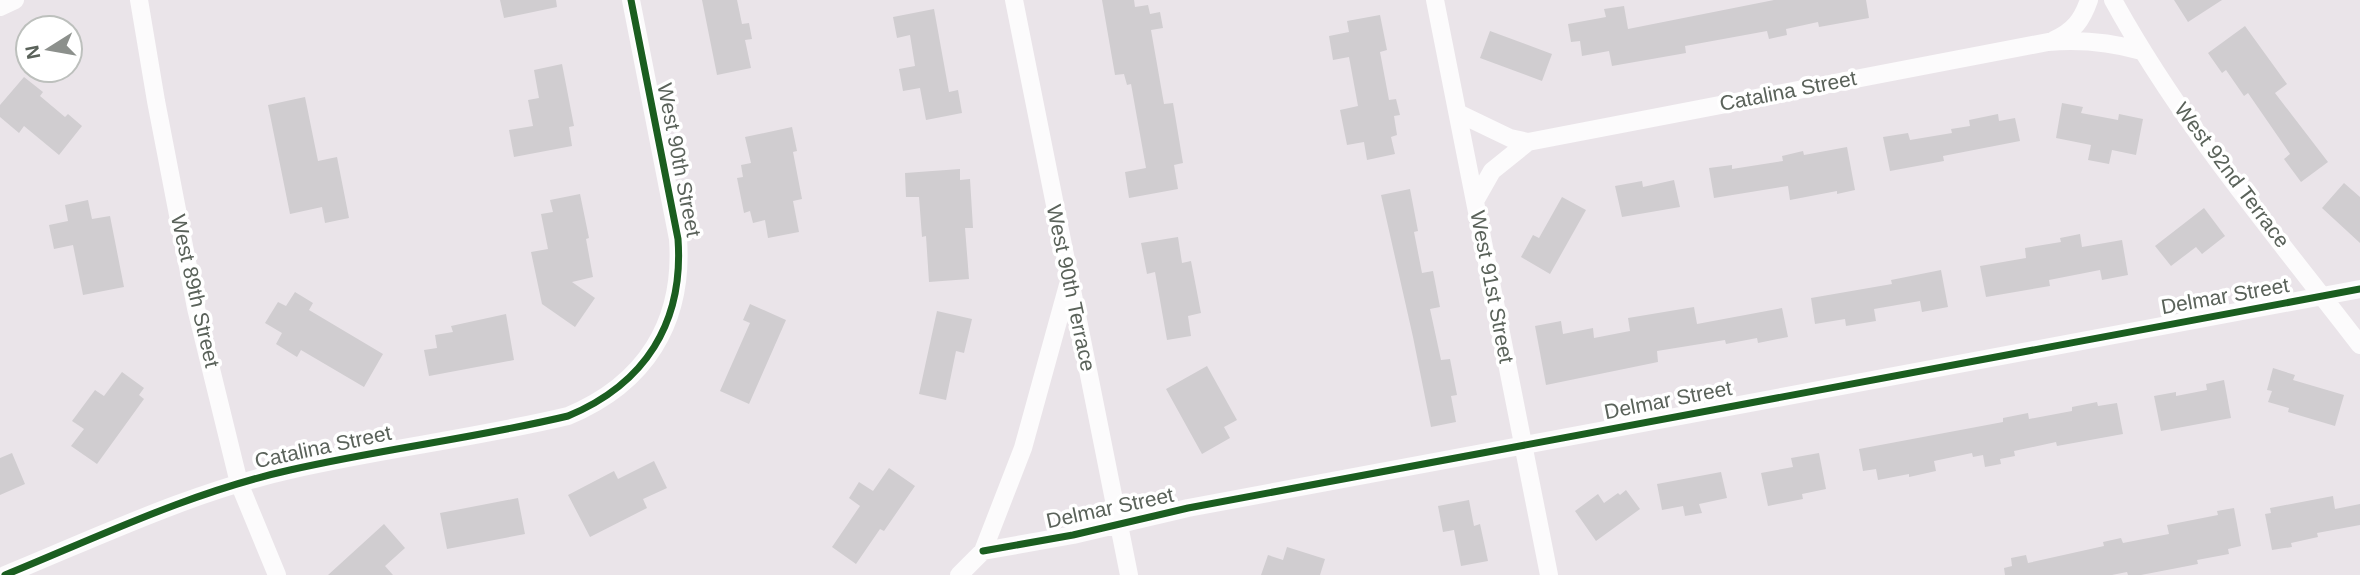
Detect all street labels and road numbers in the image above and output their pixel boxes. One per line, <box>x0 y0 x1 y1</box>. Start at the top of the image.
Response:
street label: Catalina Street <box>1718 66 1858 115</box>
street label: West 90th Street <box>653 81 706 239</box>
street label: West 92nd Terrace <box>2170 98 2294 252</box>
street label: West 90th Terrace <box>1043 203 1100 373</box>
street label: West 91st Street <box>1466 209 1519 365</box>
street label: West 89th Street <box>167 212 224 370</box>
street label: Delmar Street <box>2159 273 2291 318</box>
street label: Delmar Street <box>1602 376 1734 423</box>
street label: Catalina Street <box>253 421 393 472</box>
street label: Delmar Street <box>1044 483 1176 532</box>

